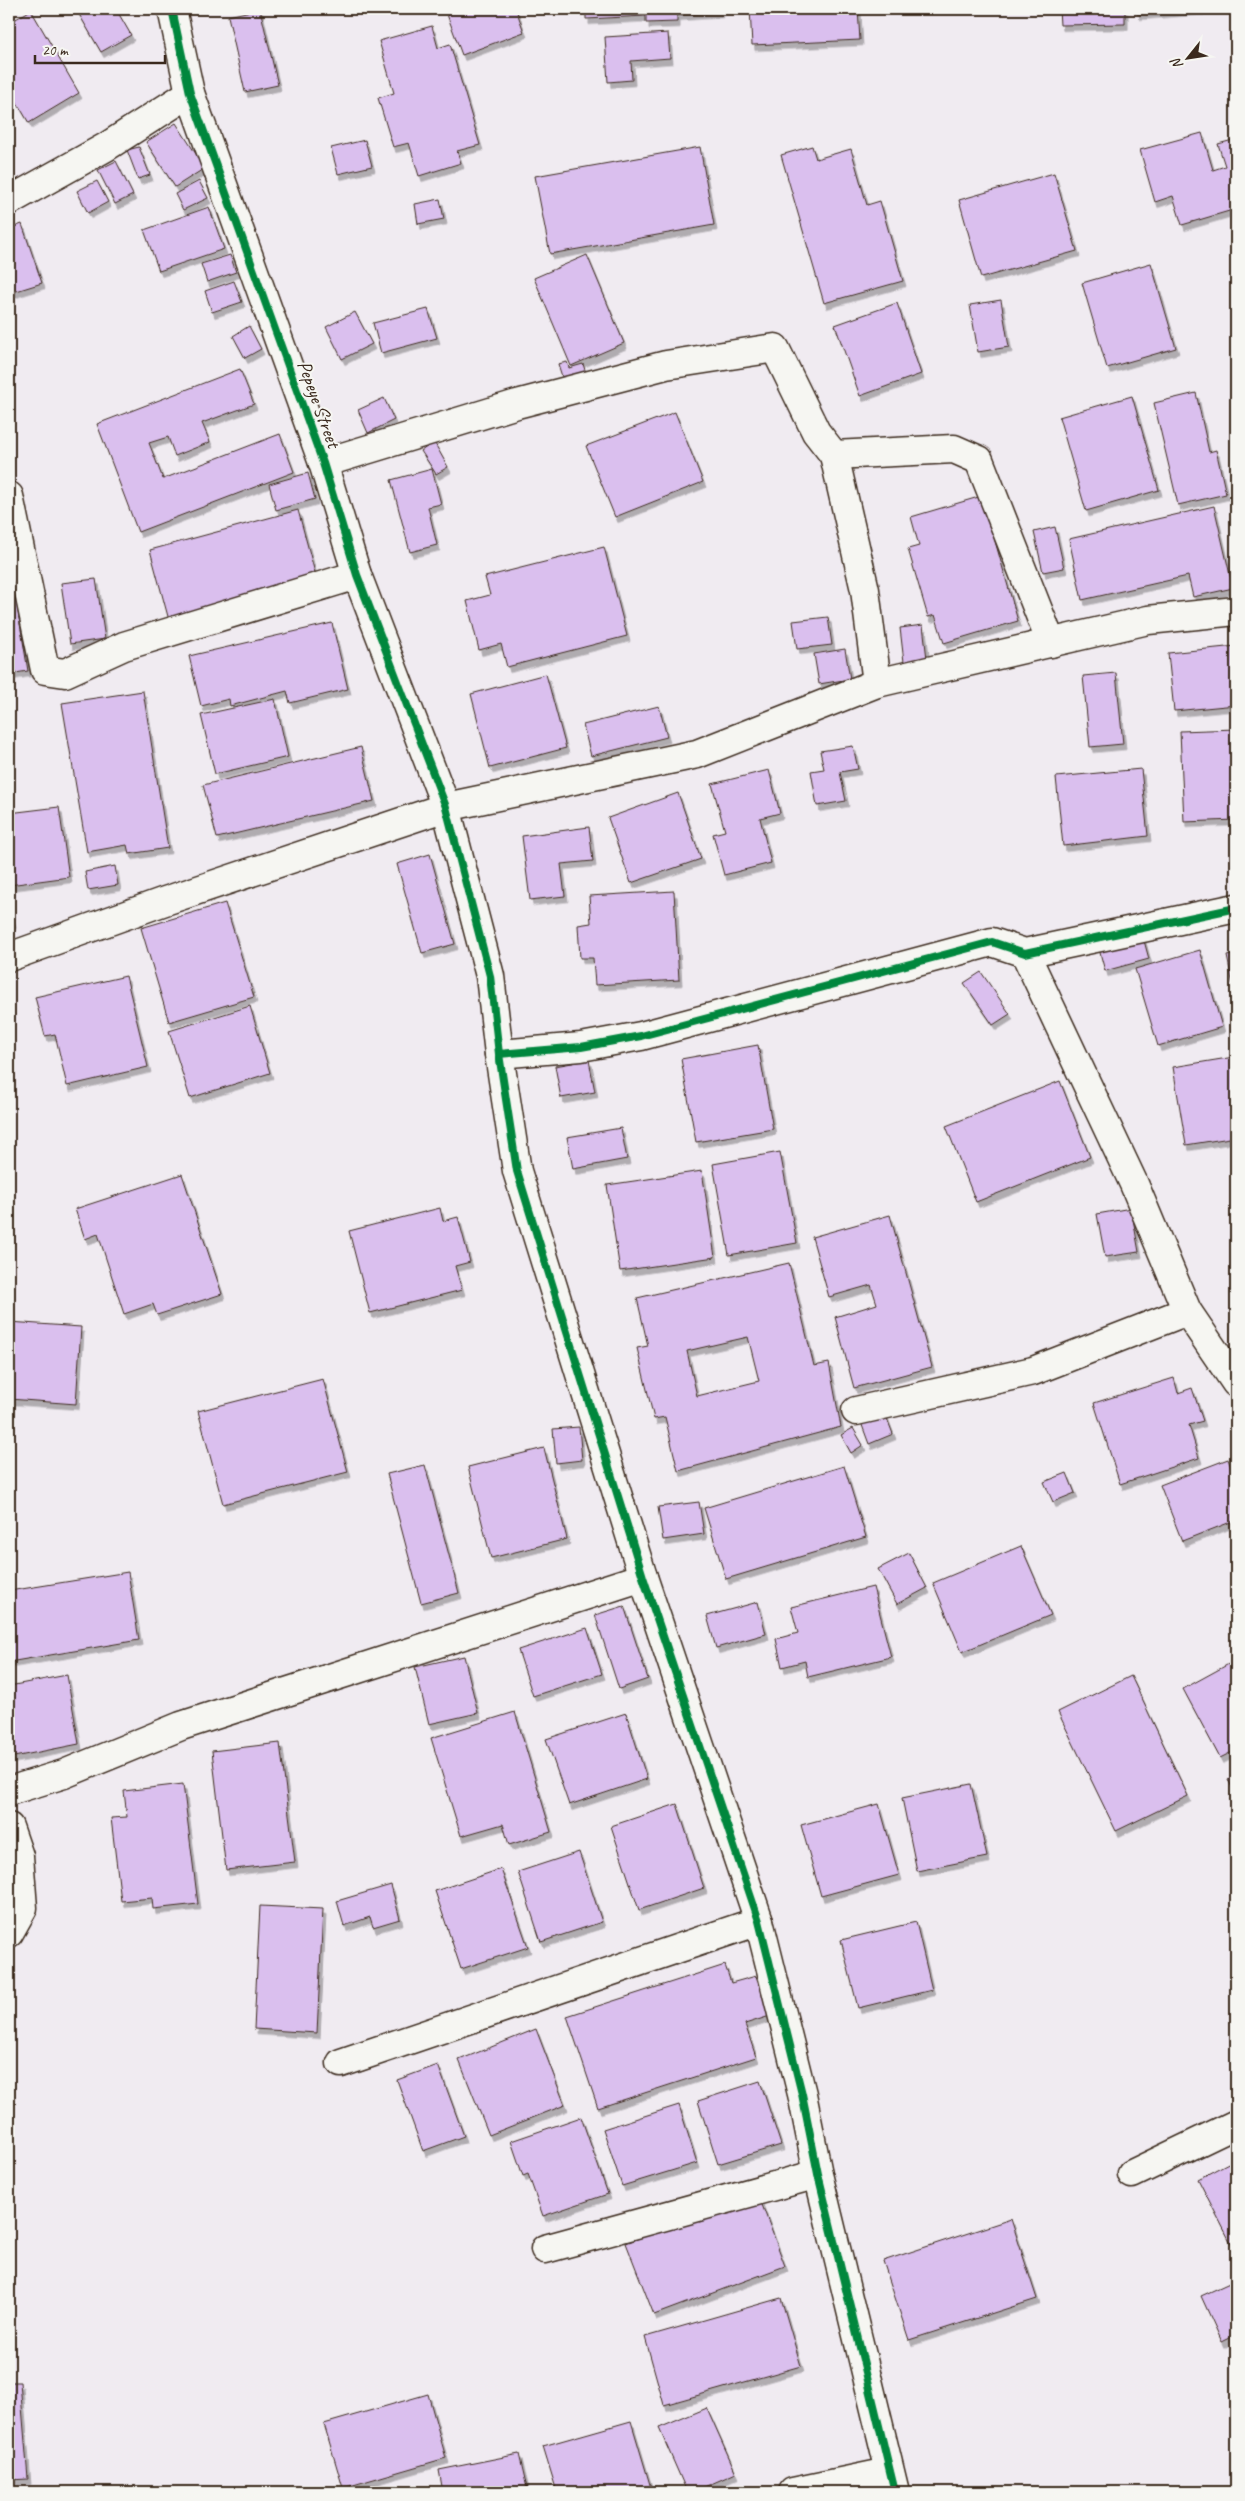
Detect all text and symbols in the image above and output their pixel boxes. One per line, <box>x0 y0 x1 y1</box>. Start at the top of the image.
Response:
scale bar <box>35 32 165 64</box>
north arrow <box>1162 32 1212 82</box>
text: 20 m <box>42 41 69 60</box>
text: N <box>1166 54 1187 72</box>
street label: Pepeye Street <box>292 357 347 453</box>

